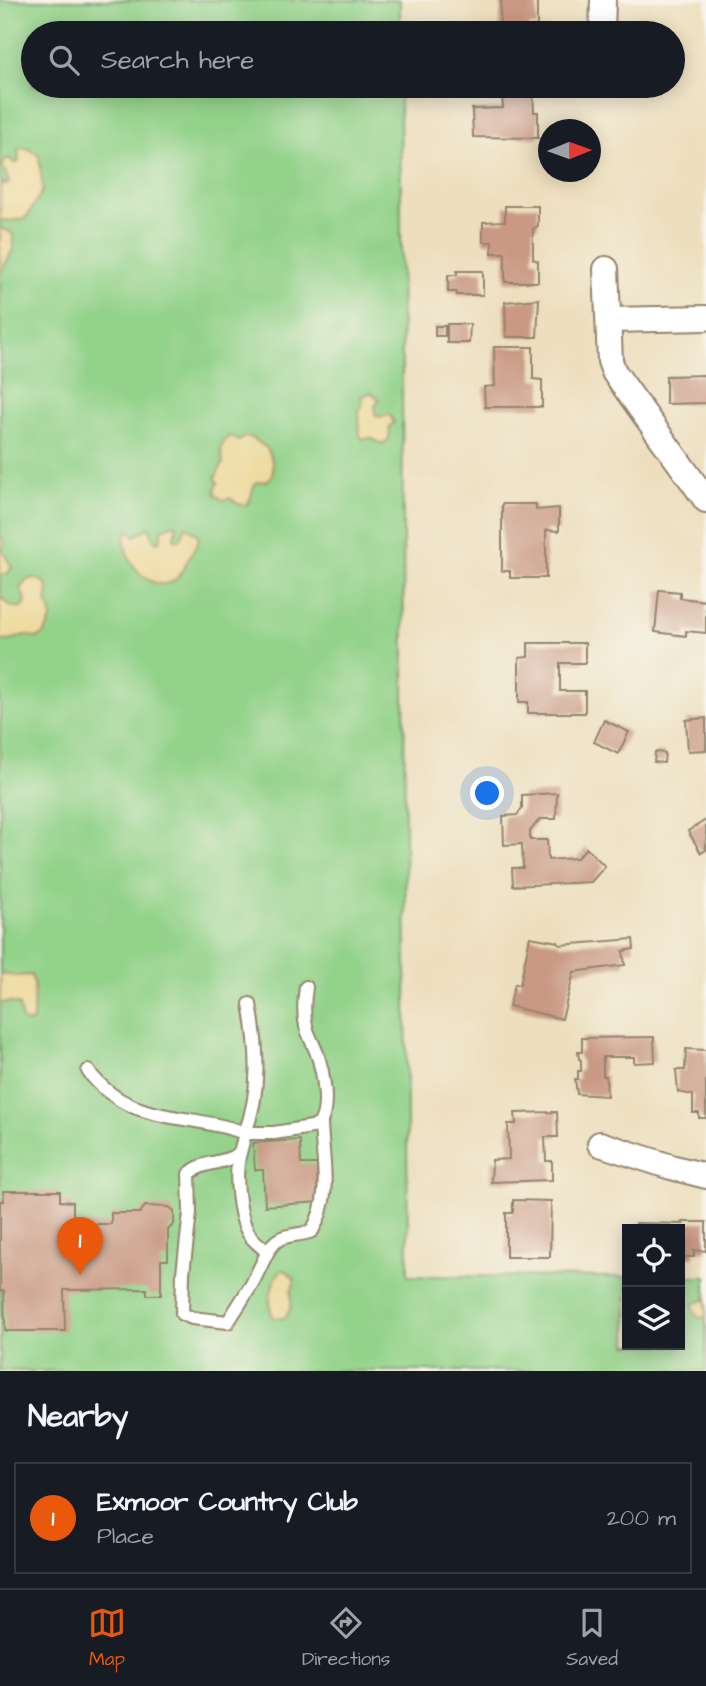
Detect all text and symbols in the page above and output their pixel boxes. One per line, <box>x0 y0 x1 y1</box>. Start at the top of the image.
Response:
search box <box>21 21 685 98</box>
icon: search <box>45 41 83 79</box>
text: Search here <box>101 42 254 78</box>
north arrow <box>538 119 601 182</box>
your location <box>470 776 504 810</box>
pin: 1 <box>57 1217 103 1275</box>
map controls <box>622 1224 685 1350</box>
button: locate <box>622 1224 685 1287</box>
button: layers <box>622 1287 685 1350</box>
text: Nearby <box>28 1396 128 1438</box>
text: Exmoor Country Club <box>97 1484 358 1520</box>
text: 1 <box>52 1502 54 1534</box>
text: 200 m <box>607 1502 676 1534</box>
text: Place <box>97 1520 154 1552</box>
tab: Map <box>88 1604 126 1673</box>
tab: Directions <box>302 1604 390 1673</box>
tab: Saved <box>566 1604 618 1673</box>

